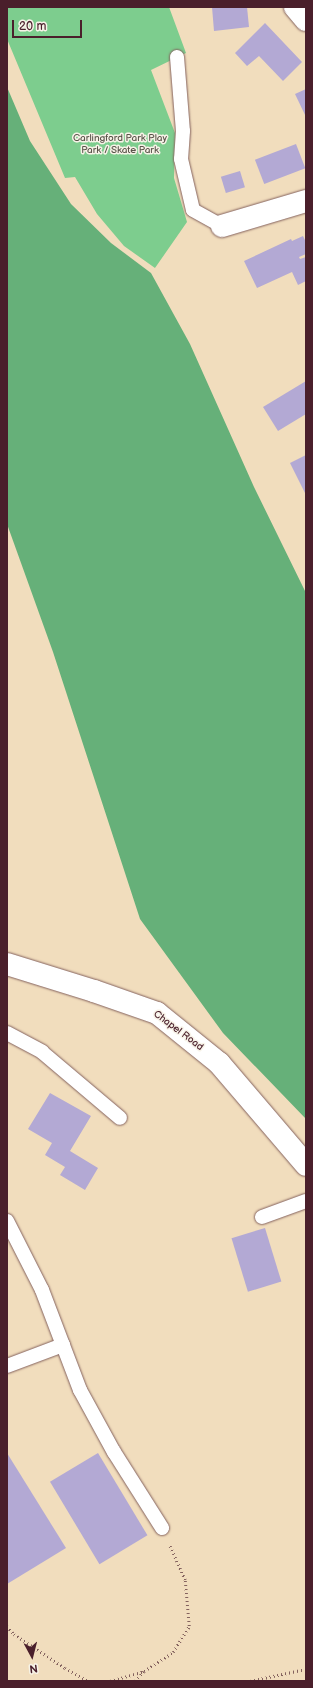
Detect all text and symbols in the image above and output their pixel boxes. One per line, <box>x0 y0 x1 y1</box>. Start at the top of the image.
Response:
scale bar <box>14 12 84 38</box>
text: 20 m <box>19 19 46 34</box>
park label: Carlingford Park Play Park / Skate Park <box>73 132 167 156</box>
street label: Chapel Road <box>151 1008 205 1054</box>
north arrow <box>12 1636 52 1676</box>
text: N <box>29 1661 38 1675</box>

